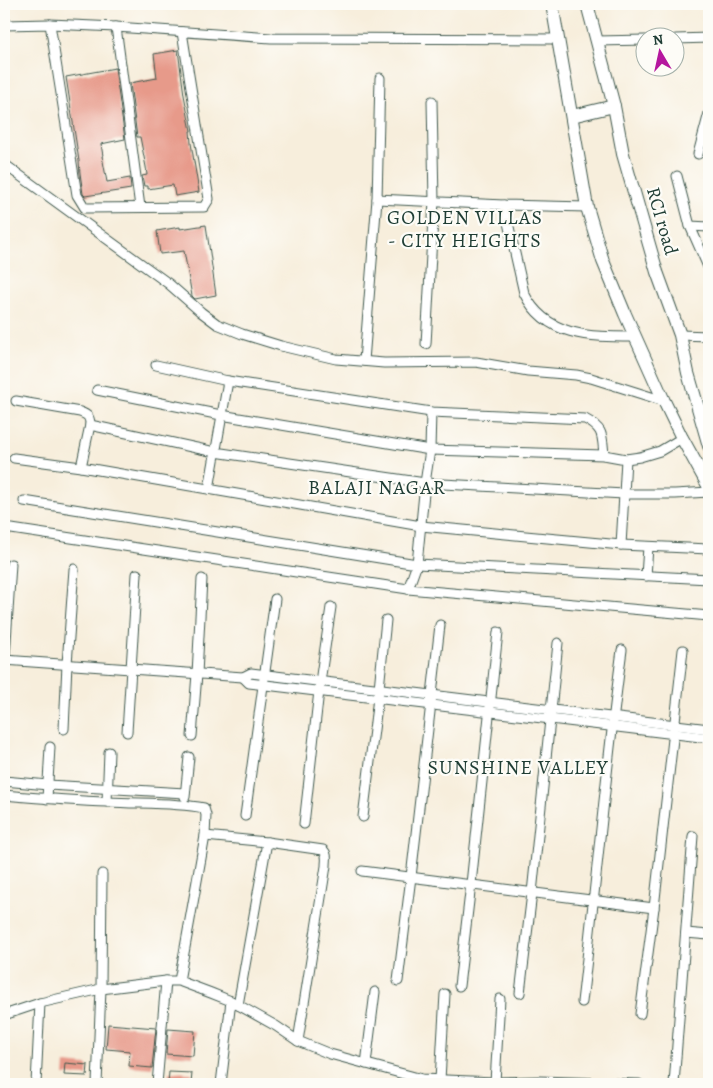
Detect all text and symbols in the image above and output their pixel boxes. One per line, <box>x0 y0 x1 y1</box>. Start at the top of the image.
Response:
north arrow <box>636 28 686 78</box>
text: N <box>652 29 665 50</box>
street label: RCI road <box>640 184 684 259</box>
district label: GOLDEN VILLAS - CITY HEIGHTS <box>387 204 543 254</box>
district label: BALAJI NAGAR <box>308 474 446 501</box>
district label: SUNSHINE VALLEY <box>427 754 609 781</box>

